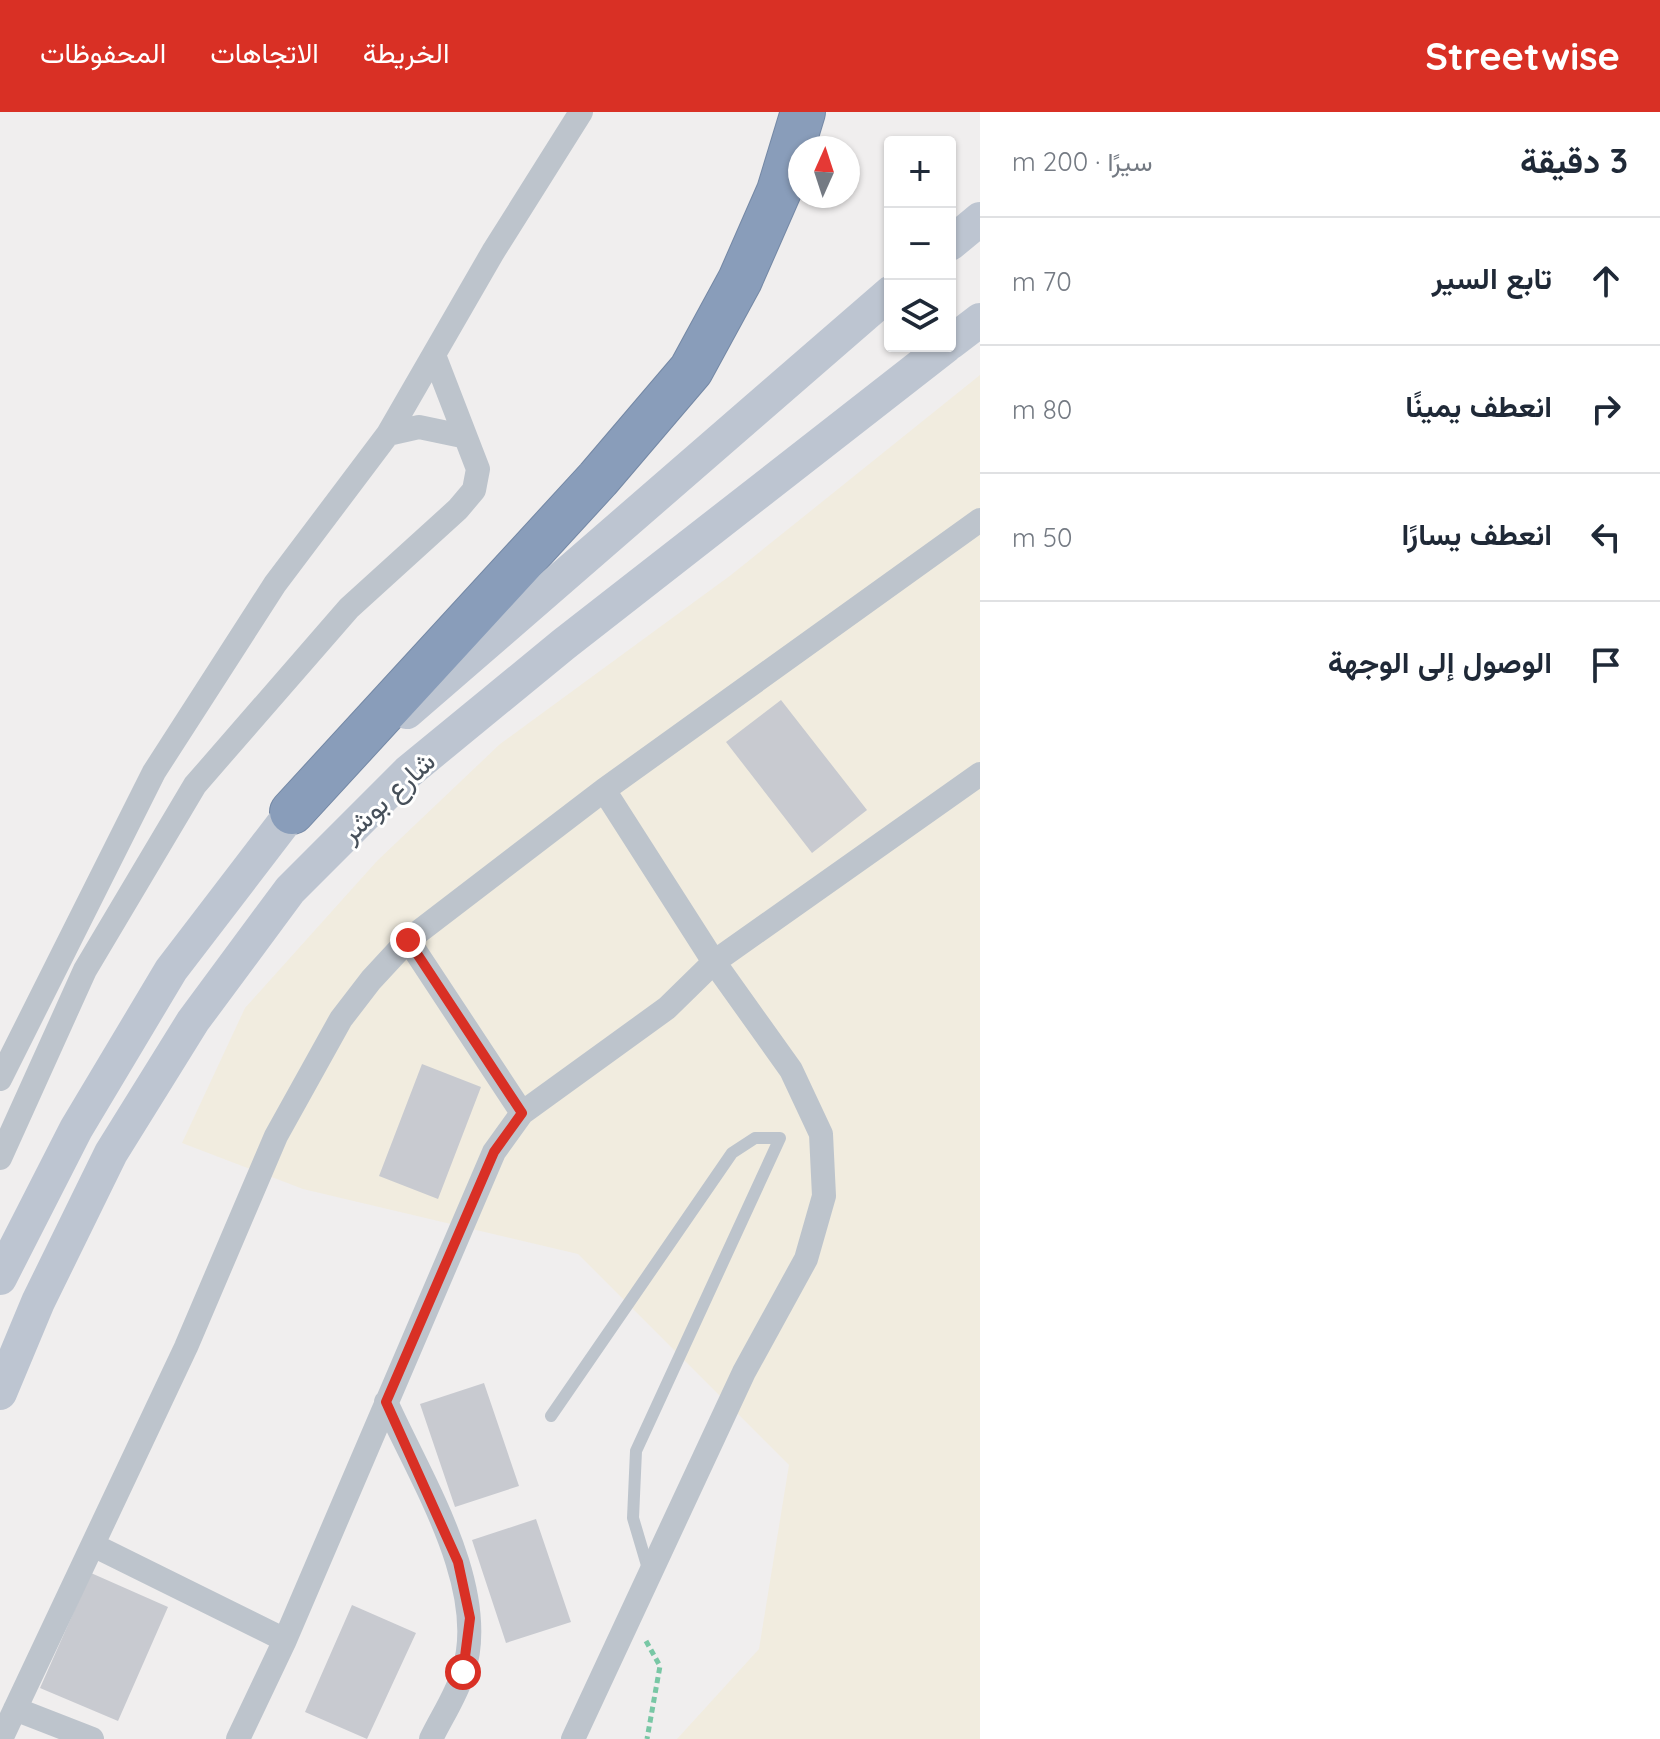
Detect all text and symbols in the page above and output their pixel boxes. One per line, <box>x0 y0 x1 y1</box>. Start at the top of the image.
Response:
text: Streetwise <box>1425 32 1620 80</box>
text: المحفوظات <box>40 35 166 70</box>
text: الاتجاهات <box>210 35 319 70</box>
text: الخريطة <box>363 35 449 70</box>
north arrow <box>788 136 860 208</box>
map controls <box>884 136 956 352</box>
button: + <box>884 136 956 208</box>
text: 3 دقيقة <box>1520 139 1628 182</box>
text: سيرًا · 200 m <box>1012 145 1153 178</box>
button: − <box>884 208 956 280</box>
text: تابع السير <box>1432 259 1552 297</box>
icon: ahead <box>1584 259 1628 303</box>
text: 70 m <box>1012 265 1072 298</box>
button: layers <box>884 280 956 352</box>
text: انعطف يمينًا <box>1405 387 1552 425</box>
icon: right <box>1584 387 1628 431</box>
text: 80 m <box>1012 393 1072 426</box>
text: انعطف يسارًا <box>1402 515 1552 553</box>
icon: left <box>1584 515 1628 559</box>
text: 50 m <box>1012 521 1072 554</box>
text: الوصول إلى الوجهة <box>1328 643 1552 681</box>
icon: arrive <box>1584 643 1628 687</box>
street label: شارع بوشر <box>331 743 443 851</box>
route end <box>390 922 426 958</box>
route start <box>445 1654 481 1690</box>

